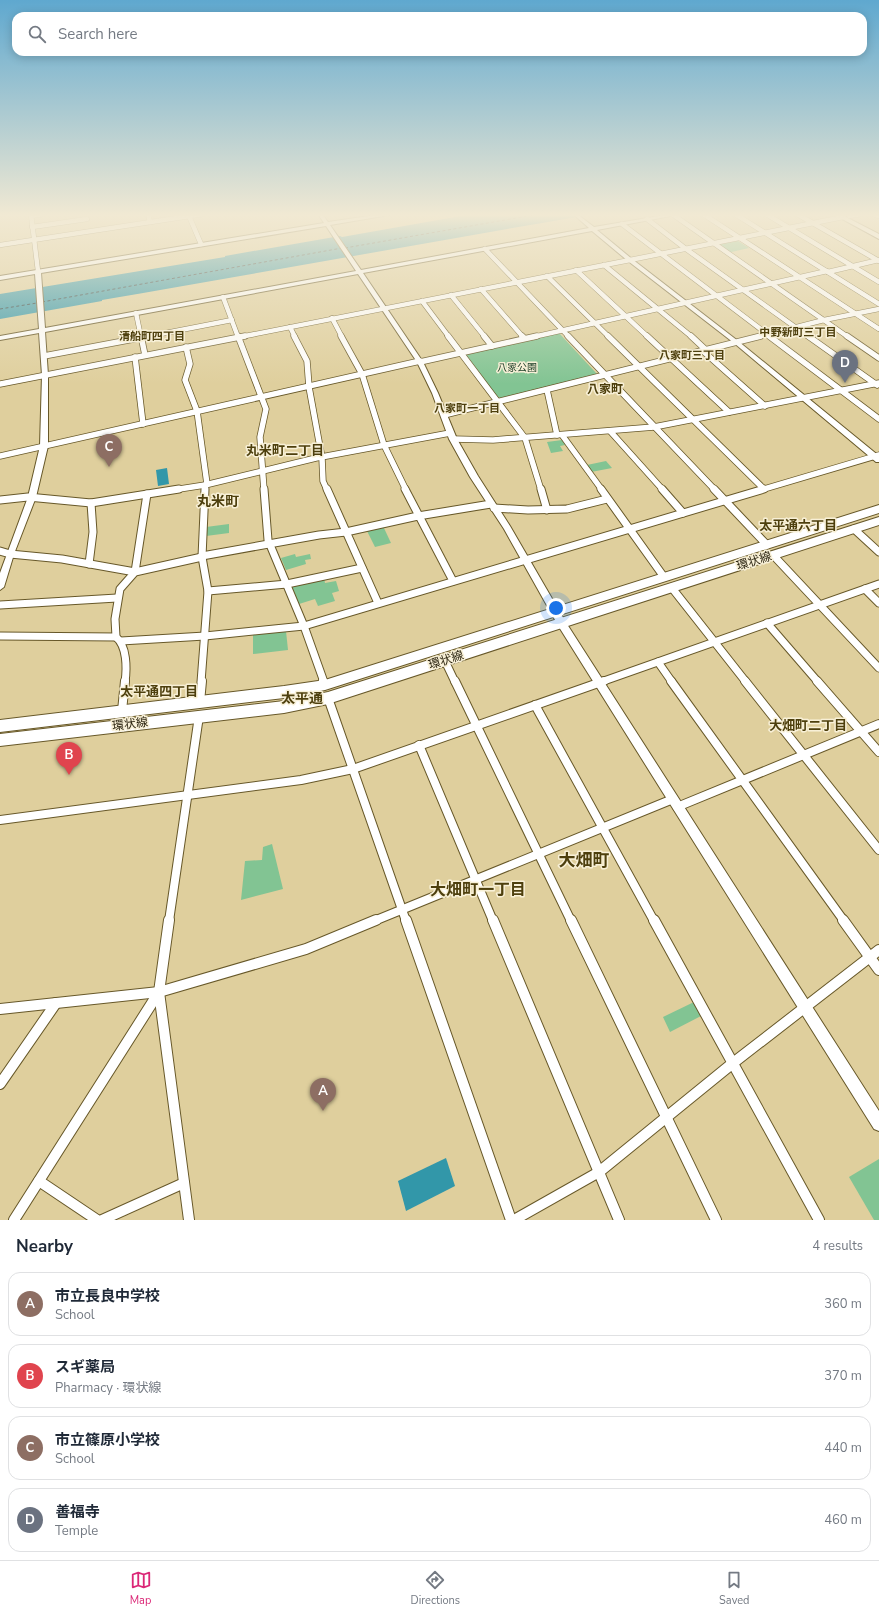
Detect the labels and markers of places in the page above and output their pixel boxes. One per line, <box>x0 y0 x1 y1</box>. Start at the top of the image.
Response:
pin: D <box>832 350 858 383</box>
pin: C <box>96 434 122 467</box>
pin: B <box>56 742 82 775</box>
pin: A <box>310 1078 336 1111</box>

